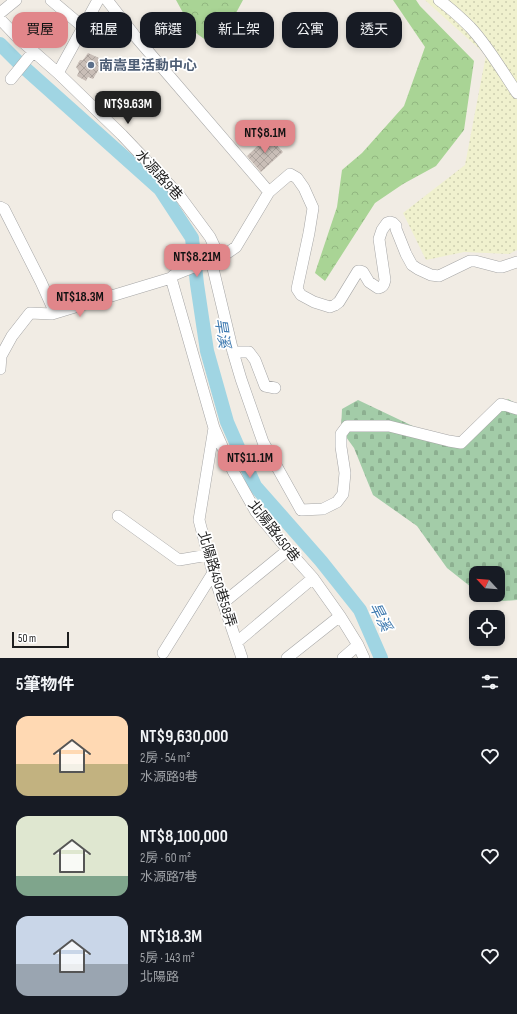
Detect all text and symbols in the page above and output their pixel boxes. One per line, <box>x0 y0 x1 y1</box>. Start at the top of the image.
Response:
chip: 買屋 <box>12 12 68 48</box>
chip: 租屋 <box>76 12 132 48</box>
chip: 篩選 <box>140 12 196 48</box>
chip: 新上架 <box>204 12 274 48</box>
chip: 公寓 <box>282 12 338 48</box>
chip: 透天 <box>346 12 402 48</box>
place label: 南嵩里活動中心 <box>99 57 197 74</box>
marker: 南嵩里活動中心 <box>86 60 96 70</box>
pin: NT$9.63M <box>87 91 169 125</box>
text: NT$9.63M <box>104 96 152 112</box>
pin: NT$8.1M <box>228 120 302 154</box>
text: NT$8.1M <box>244 125 286 141</box>
street label: 水源路9巷 <box>132 146 186 204</box>
pin: NT$8.21M <box>156 244 238 278</box>
text: NT$8.21M <box>173 249 221 265</box>
pin: NT$18.3M <box>39 284 121 318</box>
text: NT$18.3M <box>56 289 104 305</box>
water label: 旱溪 <box>210 317 234 351</box>
pin: NT$11.1M <box>209 445 291 479</box>
text: NT$11.1M <box>227 450 273 466</box>
street label: 北陽路450巷 <box>245 497 303 565</box>
street label: 北陽路450巷58弄 <box>194 529 240 629</box>
north arrow <box>469 566 505 602</box>
map controls <box>469 566 505 646</box>
water label: 旱溪 <box>365 599 396 636</box>
button: locate <box>469 610 505 646</box>
scale bar <box>12 630 69 649</box>
text: 50 m <box>18 632 36 645</box>
icon: filters <box>479 671 501 693</box>
text: 5筆物件 <box>16 675 74 695</box>
text: NT$9,630,000 <box>140 727 228 747</box>
icon: home <box>48 732 96 780</box>
icon: heart <box>479 745 501 767</box>
text: 2房 · 54 m² <box>140 750 190 766</box>
text: 水源路9巷 <box>140 769 198 785</box>
text: NT$8,100,000 <box>140 827 228 847</box>
icon: home <box>48 832 96 880</box>
icon: heart <box>479 845 501 867</box>
text: 2房 · 60 m² <box>140 850 191 866</box>
text: 水源路7巷 <box>140 869 197 885</box>
text: NT$18.3M <box>140 927 202 947</box>
icon: home <box>48 932 96 980</box>
icon: heart <box>479 945 501 967</box>
text: 5房 · 143 m² <box>140 950 195 966</box>
text: 北陽路 <box>140 969 179 985</box>

